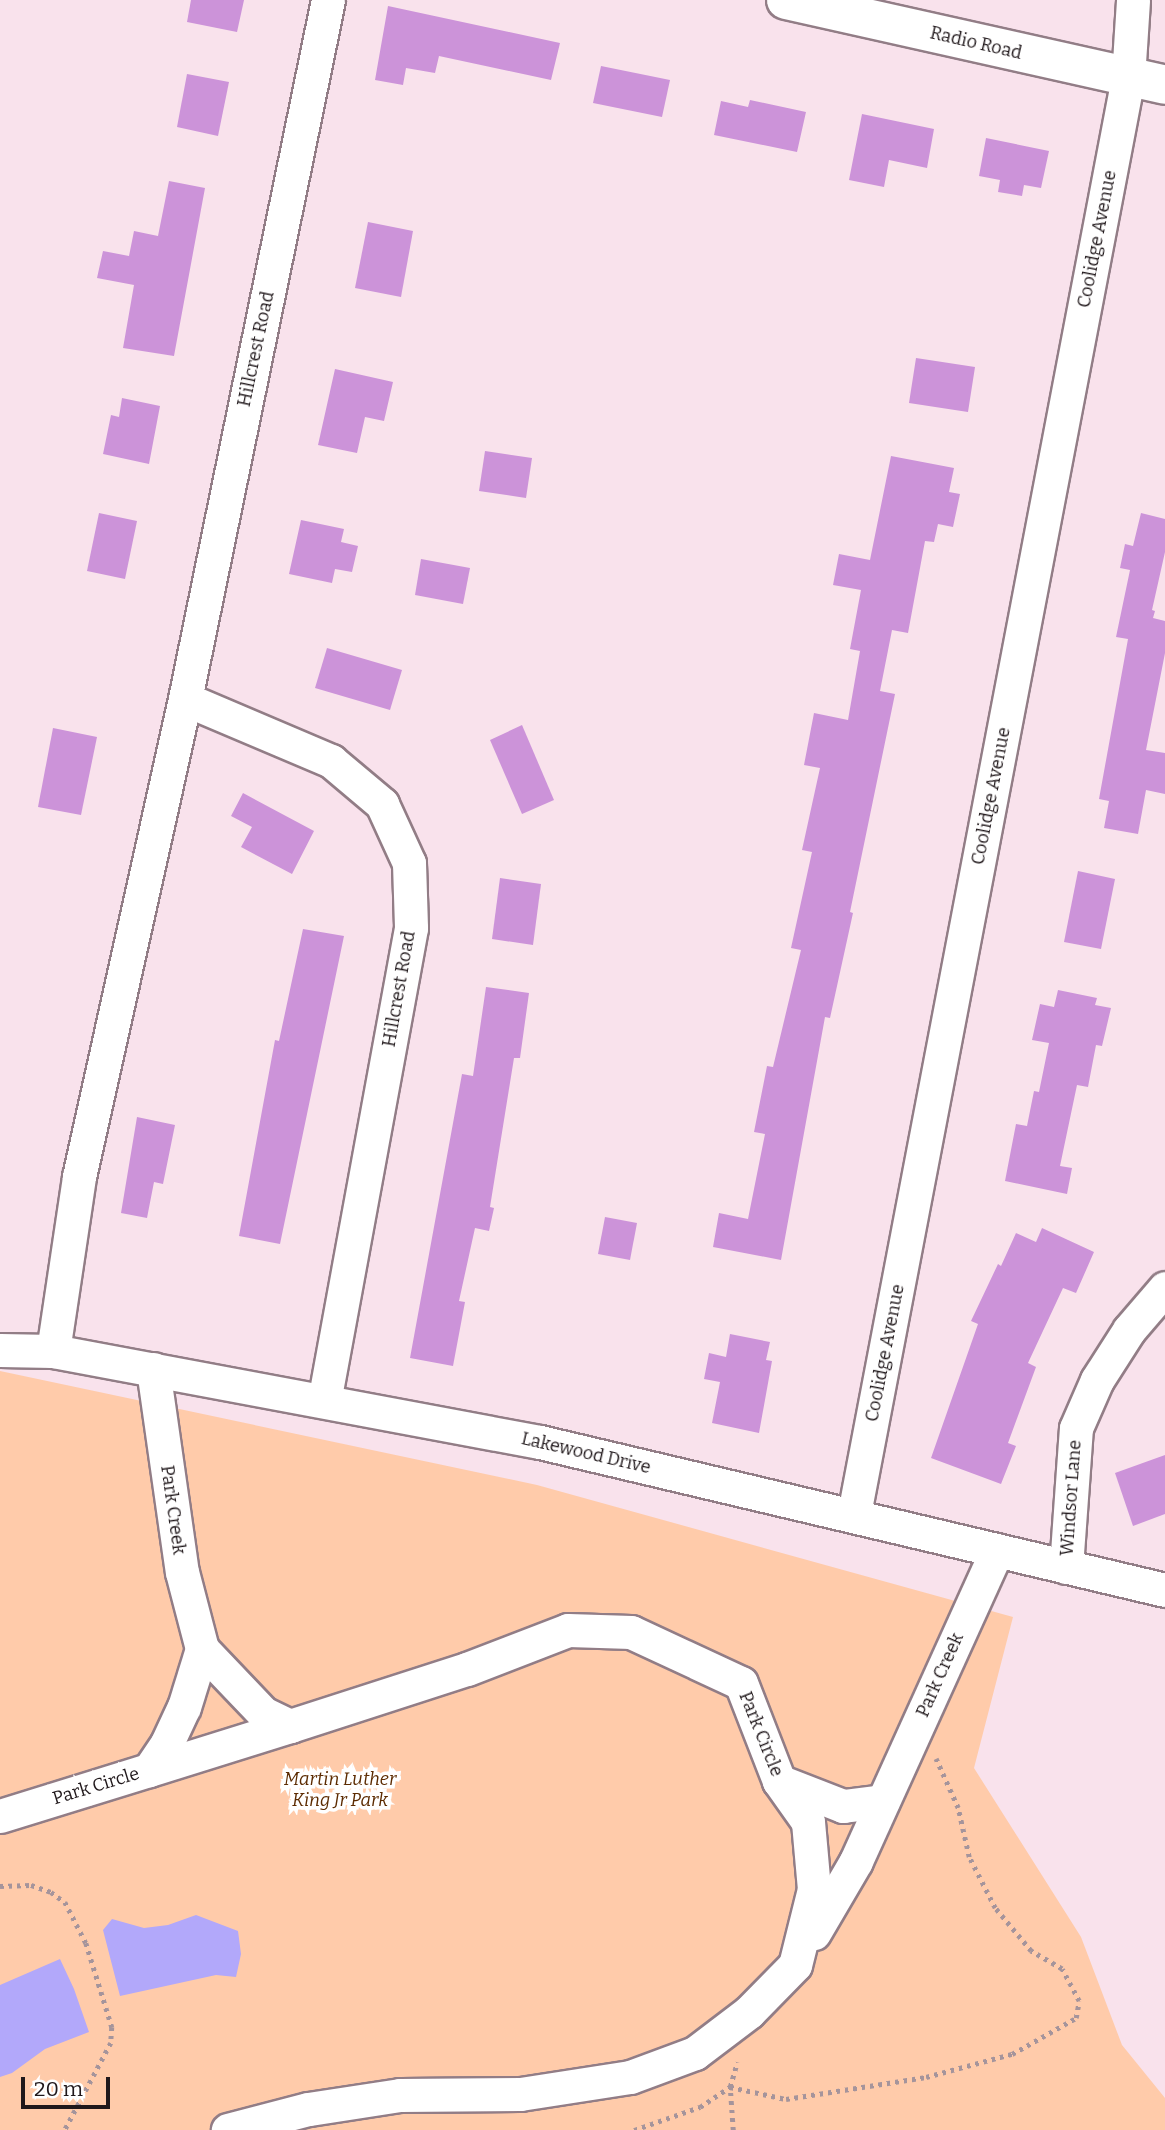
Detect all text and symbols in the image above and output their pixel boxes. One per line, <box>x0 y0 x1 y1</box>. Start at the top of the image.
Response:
street label: Radio Road <box>928 22 1024 64</box>
street label: Coolidge Avenue <box>1073 168 1121 310</box>
street label: Hillcrest Road <box>233 289 279 409</box>
street label: Coolidge Avenue <box>967 725 1015 867</box>
street label: Hillcrest Road <box>378 929 420 1049</box>
street label: Coolidge Avenue <box>861 1282 909 1424</box>
street label: Lakewood Drive <box>519 1428 653 1478</box>
street label: Windsor Lane <box>1056 1439 1086 1557</box>
street label: Park Creek <box>156 1464 190 1556</box>
street label: Park Creek <box>912 1629 968 1721</box>
street label: Park Circle <box>734 1688 788 1780</box>
street label: Park Circle <box>50 1763 142 1809</box>
park label: Martin Luther King Jr Park <box>284 1769 396 1812</box>
scale bar <box>24 2064 114 2108</box>
text: 20 m <box>34 2076 83 2102</box>

